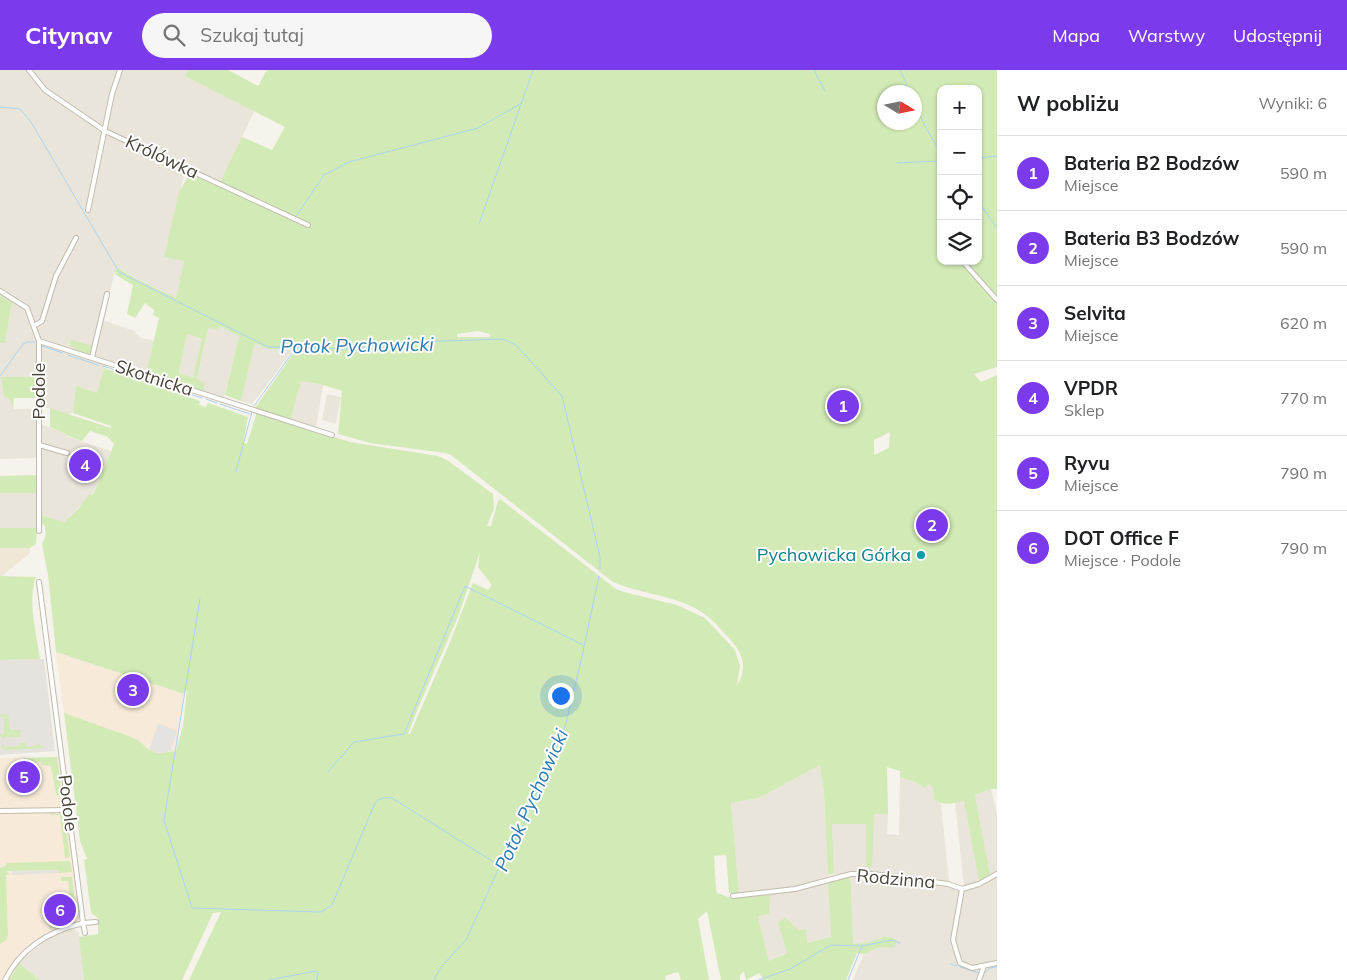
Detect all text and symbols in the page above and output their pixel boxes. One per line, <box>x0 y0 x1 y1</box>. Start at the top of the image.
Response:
search box <box>142 13 492 58</box>
text: Citynav <box>25 20 112 50</box>
icon: search <box>160 21 188 49</box>
text: Szukaj tutaj <box>200 23 304 47</box>
text: Mapa <box>1052 24 1100 47</box>
text: Warstwy <box>1128 24 1205 47</box>
text: Udostępnij <box>1233 24 1322 47</box>
north arrow <box>877 85 922 130</box>
map controls <box>937 85 982 265</box>
button: + <box>937 85 982 130</box>
text: W pobliżu <box>1017 90 1119 116</box>
text: Wyniki: 6 <box>1258 93 1327 113</box>
street label: Królówka <box>122 130 202 183</box>
button: − <box>937 130 982 175</box>
text: Bateria B2 Bodzów <box>1064 151 1239 175</box>
text: 1 <box>1028 163 1038 183</box>
text: 590 m <box>1280 163 1327 183</box>
button: locate <box>937 175 982 220</box>
text: Miejsce <box>1064 175 1118 195</box>
button: layers <box>937 220 982 265</box>
text: Bateria B3 Bodzów <box>1064 226 1239 250</box>
text: 2 <box>1028 238 1038 258</box>
text: 590 m <box>1280 238 1327 258</box>
text: Miejsce <box>1064 250 1118 270</box>
text: Selvita <box>1064 301 1126 325</box>
text: 3 <box>1028 313 1038 333</box>
text: 620 m <box>1280 313 1327 333</box>
text: Miejsce <box>1064 325 1118 345</box>
water label: Potok Pychowicki <box>280 332 434 358</box>
street label: Skotnicka <box>112 354 196 401</box>
street label: Podole <box>27 363 50 419</box>
text: VPDR <box>1064 376 1118 400</box>
pin: 1 <box>827 387 859 425</box>
text: 4 <box>1028 388 1038 408</box>
text: 770 m <box>1280 388 1327 408</box>
text: Sklep <box>1064 400 1104 420</box>
pin: 4 <box>69 446 101 484</box>
text: Ryvu <box>1064 451 1110 475</box>
text: 5 <box>1028 463 1038 483</box>
text: 790 m <box>1280 463 1327 483</box>
text: Miejsce <box>1064 475 1118 495</box>
pin: 2 <box>916 506 948 544</box>
text: DOT Office F <box>1064 526 1179 550</box>
text: 6 <box>1028 538 1038 558</box>
text: 790 m <box>1280 538 1327 558</box>
place label: Pychowicka Górka <box>757 543 911 566</box>
marker: Pychowicka Górka <box>915 549 927 561</box>
text: Miejsce · Podole <box>1064 550 1181 570</box>
pin: 3 <box>117 671 149 709</box>
your location <box>548 683 574 709</box>
water label: Potok Pychowicki <box>489 725 573 875</box>
pin: 5 <box>8 758 40 796</box>
street label: Podole <box>54 773 83 833</box>
street label: Rodzinna <box>856 864 936 893</box>
pin: 6 <box>44 891 76 929</box>

